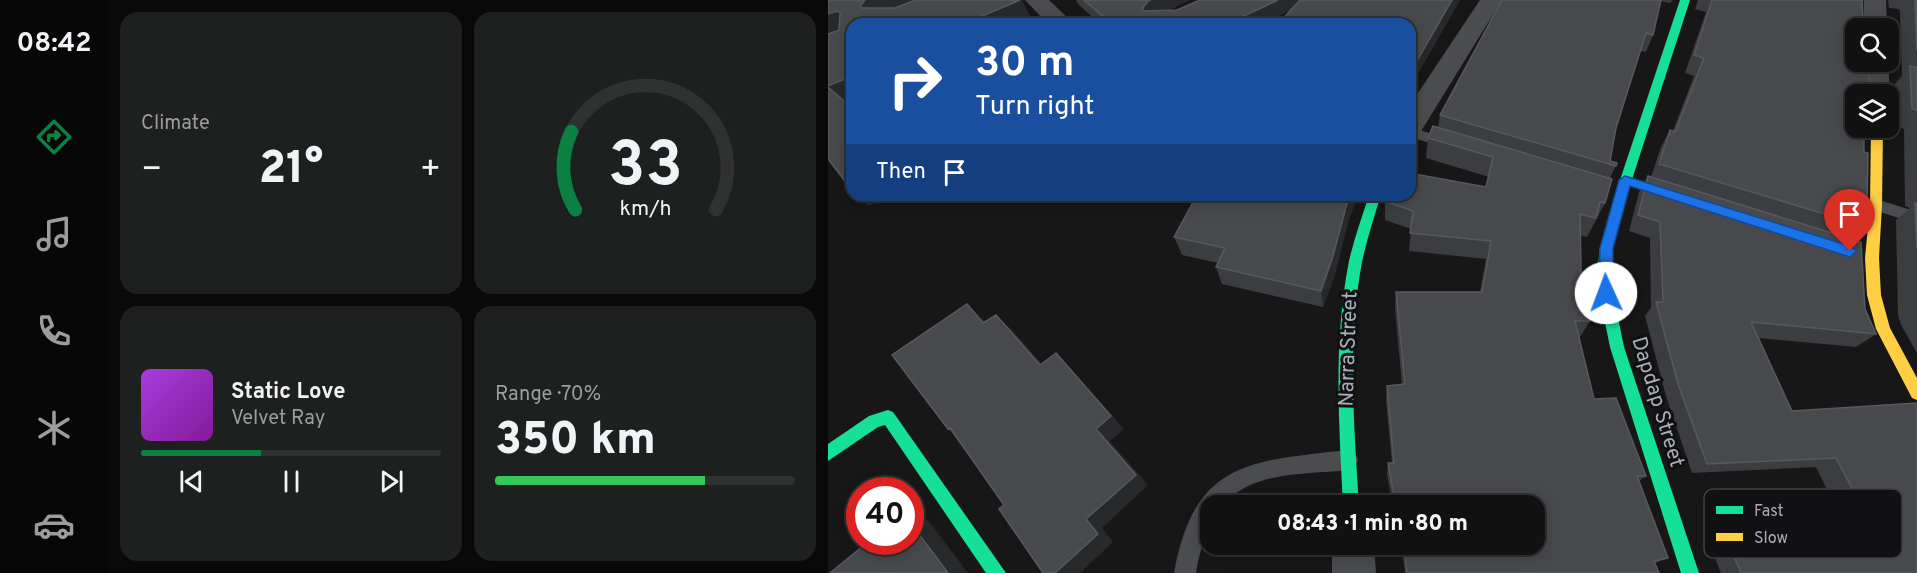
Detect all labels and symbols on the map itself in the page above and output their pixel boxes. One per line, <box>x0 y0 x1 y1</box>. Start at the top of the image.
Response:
pin <box>1824 189 1875 251</box>
position arrow <box>1574 261 1638 325</box>
street label: Narra Street <box>1333 291 1365 407</box>
street label: Dapdap Street <box>1624 333 1690 471</box>
speed limit sign: 40 <box>846 477 924 555</box>
legend <box>1704 489 1902 558</box>
text: Fast <box>1754 502 1784 522</box>
text: Slow <box>1754 529 1788 549</box>

